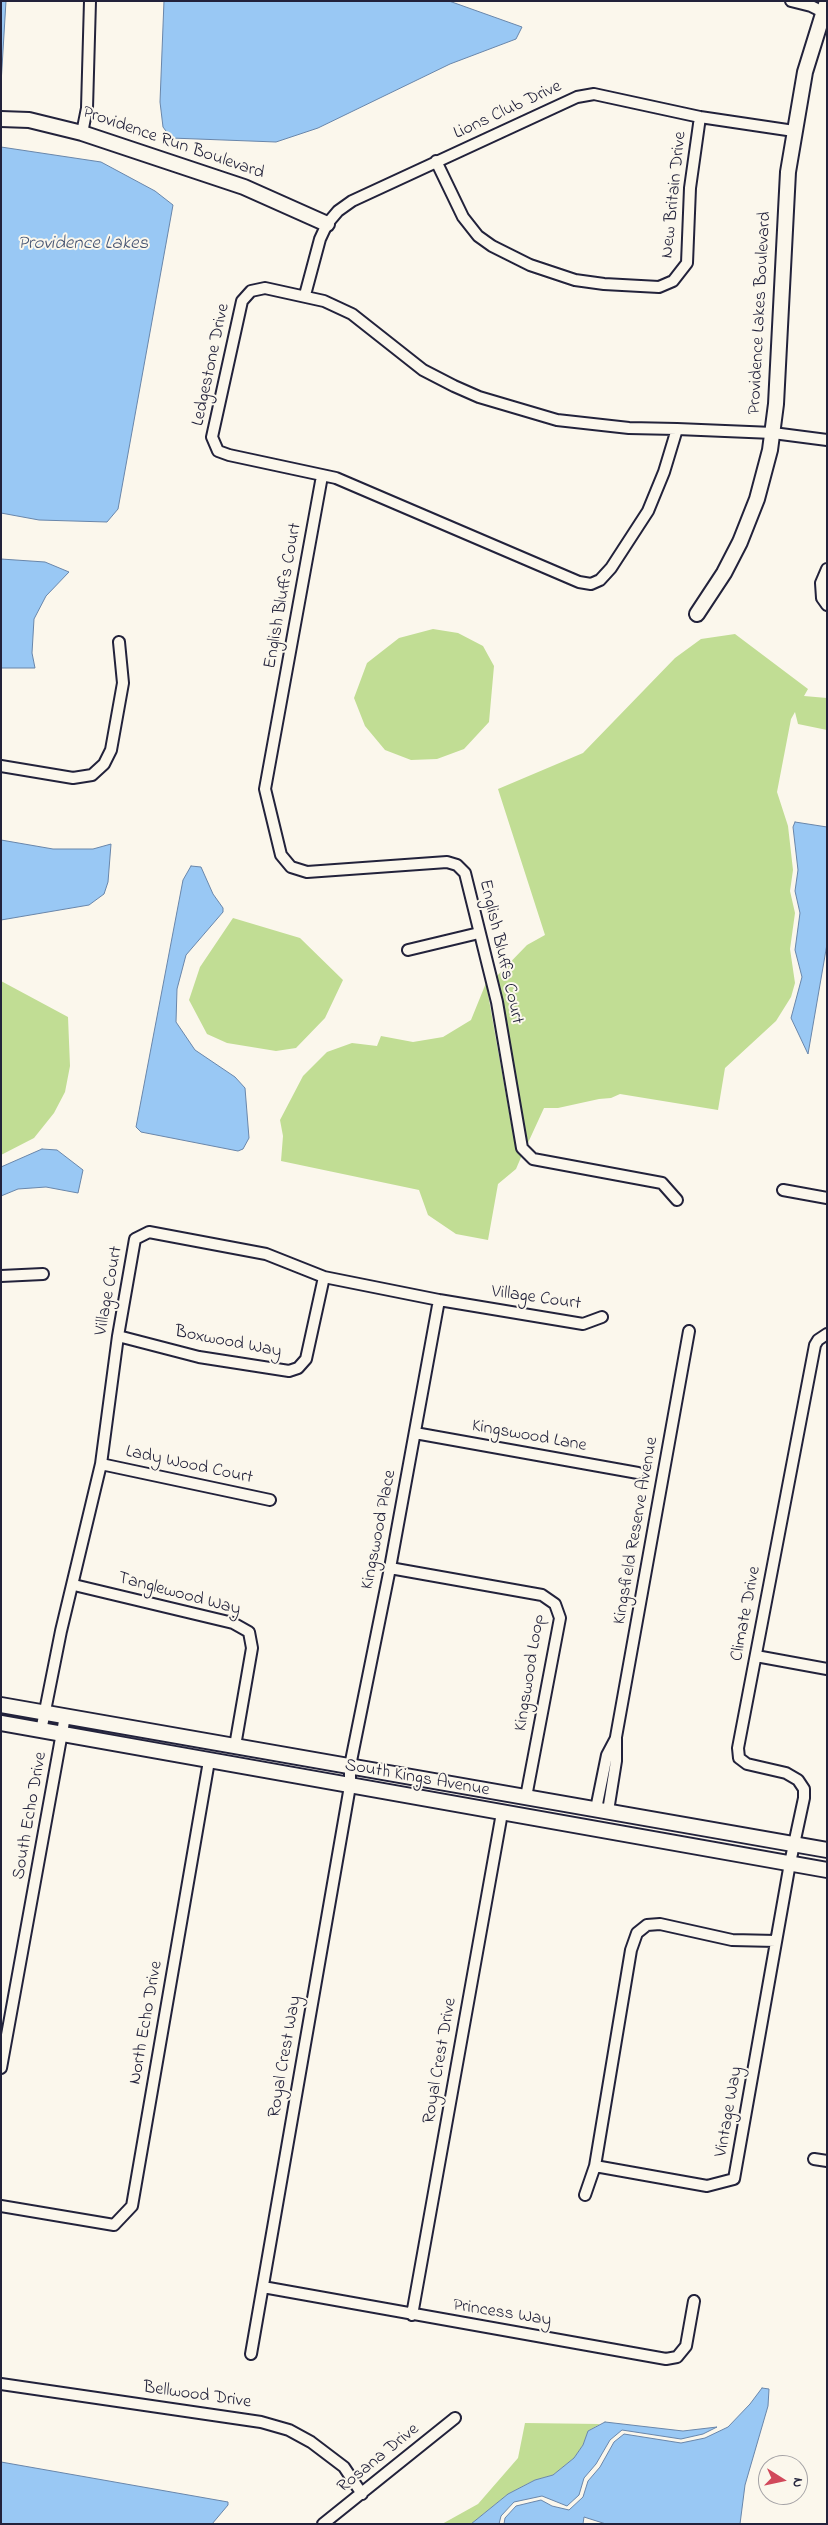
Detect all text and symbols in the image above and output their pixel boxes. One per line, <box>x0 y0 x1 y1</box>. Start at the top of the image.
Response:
street label: Lions Club Drive <box>451 77 565 145</box>
street label: Providence Run Boulevard <box>79 103 267 185</box>
street label: New Britain Drive <box>658 131 692 259</box>
street label: Providence Lakes Boulevard <box>745 211 777 415</box>
water label: Providence Lakes <box>18 234 148 256</box>
street label: Ledgestone Drive <box>188 302 236 428</box>
street label: English Bluffs Court <box>261 521 307 671</box>
street label: English Bluffs Court <box>473 878 527 1026</box>
street label: Village Court <box>92 1245 128 1337</box>
street label: Village Court <box>490 1282 582 1316</box>
street label: Boxwood Way <box>173 1322 283 1364</box>
street label: Kingswood Lane <box>470 1416 588 1458</box>
street label: Kingsfield Reserve Avenue <box>610 1436 664 1626</box>
street label: Lady Wood Court <box>123 1442 255 1490</box>
street label: Kingswood Place <box>358 1468 402 1592</box>
street label: Climate Drive <box>727 1565 767 1663</box>
street label: Tanglewood Way <box>115 1568 243 1622</box>
street label: Kingswood Loop <box>511 1613 551 1733</box>
street label: South Echo Drive <box>9 1751 53 1881</box>
street label: South Kings Avenue <box>343 1756 491 1802</box>
street label: North Echo Drive <box>126 1960 168 2086</box>
street label: Royal Crest Way <box>265 1994 307 2120</box>
street label: Royal Crest Drive <box>419 1996 463 2126</box>
street label: Vintage Way <box>711 2065 749 2159</box>
street label: Princess Way <box>451 2296 553 2332</box>
street label: Bellwood Drive <box>142 2378 252 2414</box>
street label: Rosana Drive <box>334 2419 424 2499</box>
north arrow <box>758 2455 808 2505</box>
text: N <box>786 2476 808 2489</box>

